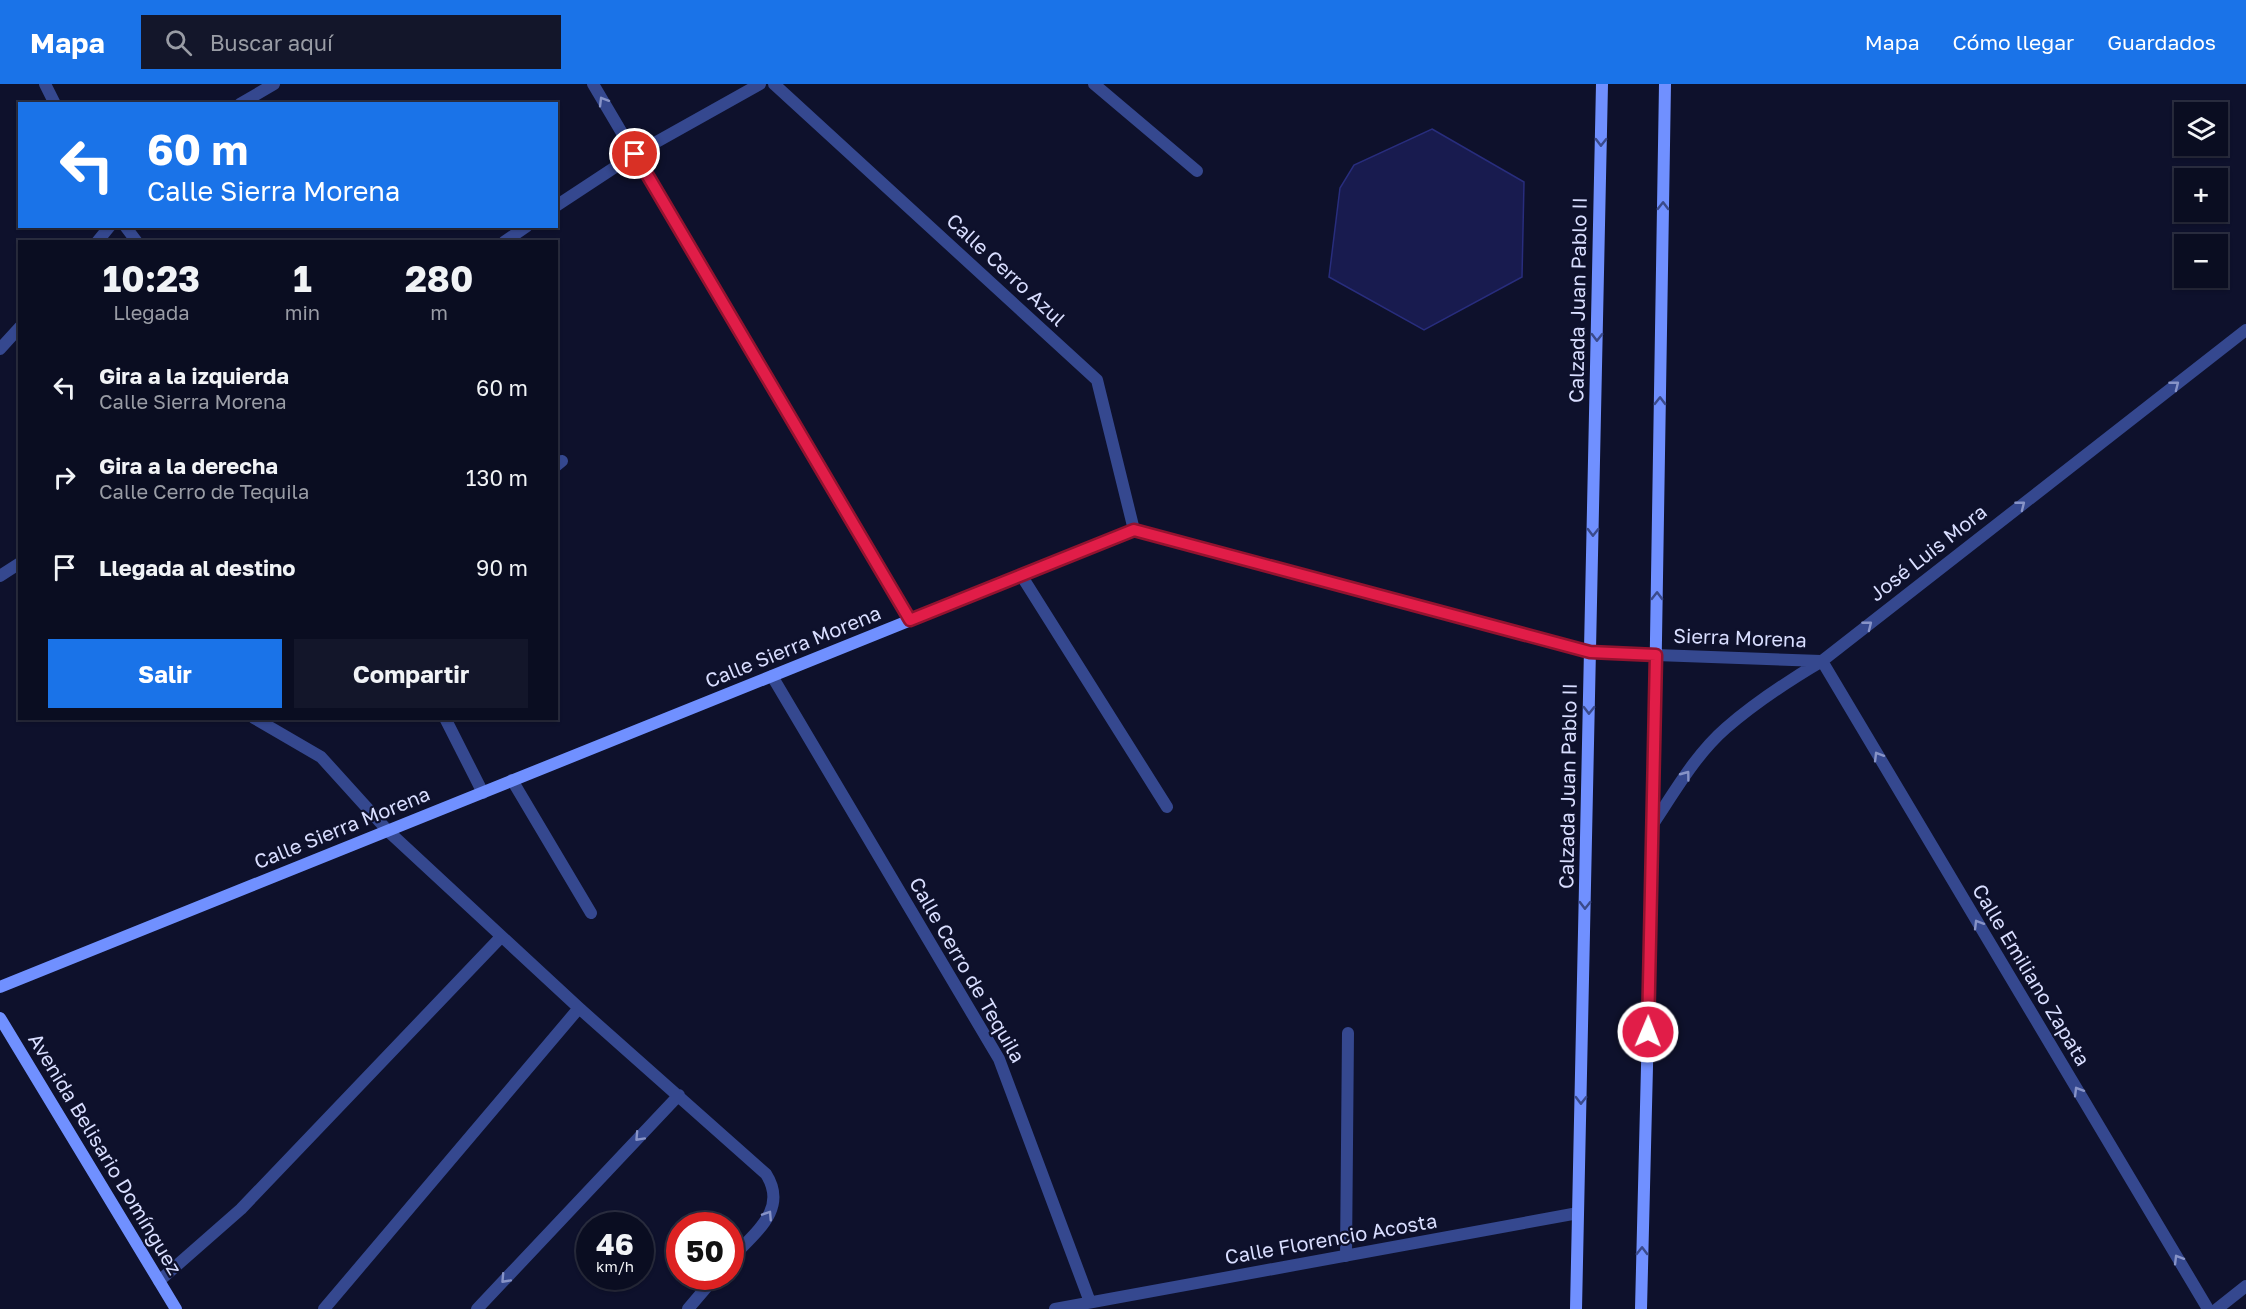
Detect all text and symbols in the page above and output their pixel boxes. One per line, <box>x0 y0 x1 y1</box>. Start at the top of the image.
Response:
search box <box>141 15 561 69</box>
text: Mapa <box>30 26 105 59</box>
icon: search <box>162 26 195 59</box>
text: Buscar aquí <box>210 29 333 56</box>
text: Mapa <box>1865 29 1920 55</box>
text: Cómo llegar <box>1953 29 2074 55</box>
text: Guardados <box>2107 29 2216 55</box>
one-way arrow <box>599 97 611 107</box>
map controls <box>2174 102 2228 288</box>
button: layers <box>2174 102 2228 156</box>
text: 60 m <box>147 124 248 174</box>
icon: left <box>48 126 126 204</box>
pin <box>609 128 660 179</box>
icon: arrive <box>618 137 651 170</box>
one-way arrow <box>1595 138 1607 147</box>
button: + <box>2174 168 2228 222</box>
text: Calle Sierra Morena <box>147 175 400 207</box>
street label: Calzada Juan Pablo II <box>1563 197 1591 403</box>
one-way arrow <box>1657 202 1669 211</box>
street label: Calle Cerro Azul <box>942 208 1071 331</box>
button: − <box>2174 234 2228 288</box>
text: 10:23 <box>103 257 200 300</box>
text: 1 <box>293 257 312 300</box>
text: 280 <box>405 257 473 300</box>
text: Llegada <box>113 300 190 324</box>
text: min <box>285 300 320 324</box>
text: m <box>430 300 448 324</box>
one-way arrow <box>1591 333 1603 342</box>
text: Gira a la izquierda <box>99 362 289 389</box>
icon: left <box>48 371 81 404</box>
text: 60 m <box>476 374 528 401</box>
one-way arrow <box>2168 381 2179 392</box>
text: Calle Sierra Morena <box>99 389 287 413</box>
one-way arrow <box>1654 397 1666 406</box>
text: Gira a la derecha <box>99 452 278 479</box>
icon: right <box>48 461 81 494</box>
text: 130 m <box>466 464 528 491</box>
text: Calle Cerro de Tequila <box>99 479 309 503</box>
street label: José Luis Mora <box>1864 499 1991 606</box>
one-way arrow <box>2015 501 2026 512</box>
one-way arrow <box>1587 528 1599 537</box>
icon: arrive <box>48 551 81 584</box>
text: Llegada al destino <box>99 554 296 581</box>
text: 90 m <box>476 554 528 581</box>
one-way arrow <box>1651 592 1663 601</box>
street label: Calle Sierra Morena <box>701 600 884 692</box>
one-way arrow <box>1861 622 1872 633</box>
street label: Sierra Morena <box>1673 623 1807 651</box>
button: Salir <box>48 639 282 708</box>
button: Compartir <box>294 639 528 708</box>
street label: Calzada Juan Pablo II <box>1553 683 1581 889</box>
one-way arrow <box>1583 706 1595 715</box>
one-way arrow <box>1874 752 1886 762</box>
one-way arrow <box>1678 771 1689 782</box>
street label: Calle Sierra Morena <box>250 781 433 873</box>
street label: Calle Cerro de Tequila <box>905 872 1031 1067</box>
street label: Calle Emiliano Zapata <box>1968 879 2096 1070</box>
one-way arrow <box>1579 901 1591 910</box>
one-way arrow <box>1974 920 1985 930</box>
position arrow <box>1616 1000 1680 1064</box>
street label: Avenida Belisario Domínguez <box>24 1028 188 1278</box>
one-way arrow <box>2074 1087 2085 1097</box>
one-way arrow <box>1574 1095 1587 1104</box>
one-way arrow <box>635 1131 646 1141</box>
street label: Calle Florencio Acosta <box>1223 1208 1439 1268</box>
one-way arrow <box>760 1211 772 1221</box>
speed limit sign: 50 <box>666 1212 744 1290</box>
text: 46 <box>596 1226 634 1262</box>
one-way arrow <box>1636 1246 1648 1255</box>
one-way arrow <box>2173 1255 2185 1265</box>
text: km/h <box>596 1257 634 1275</box>
one-way arrow <box>501 1273 512 1283</box>

